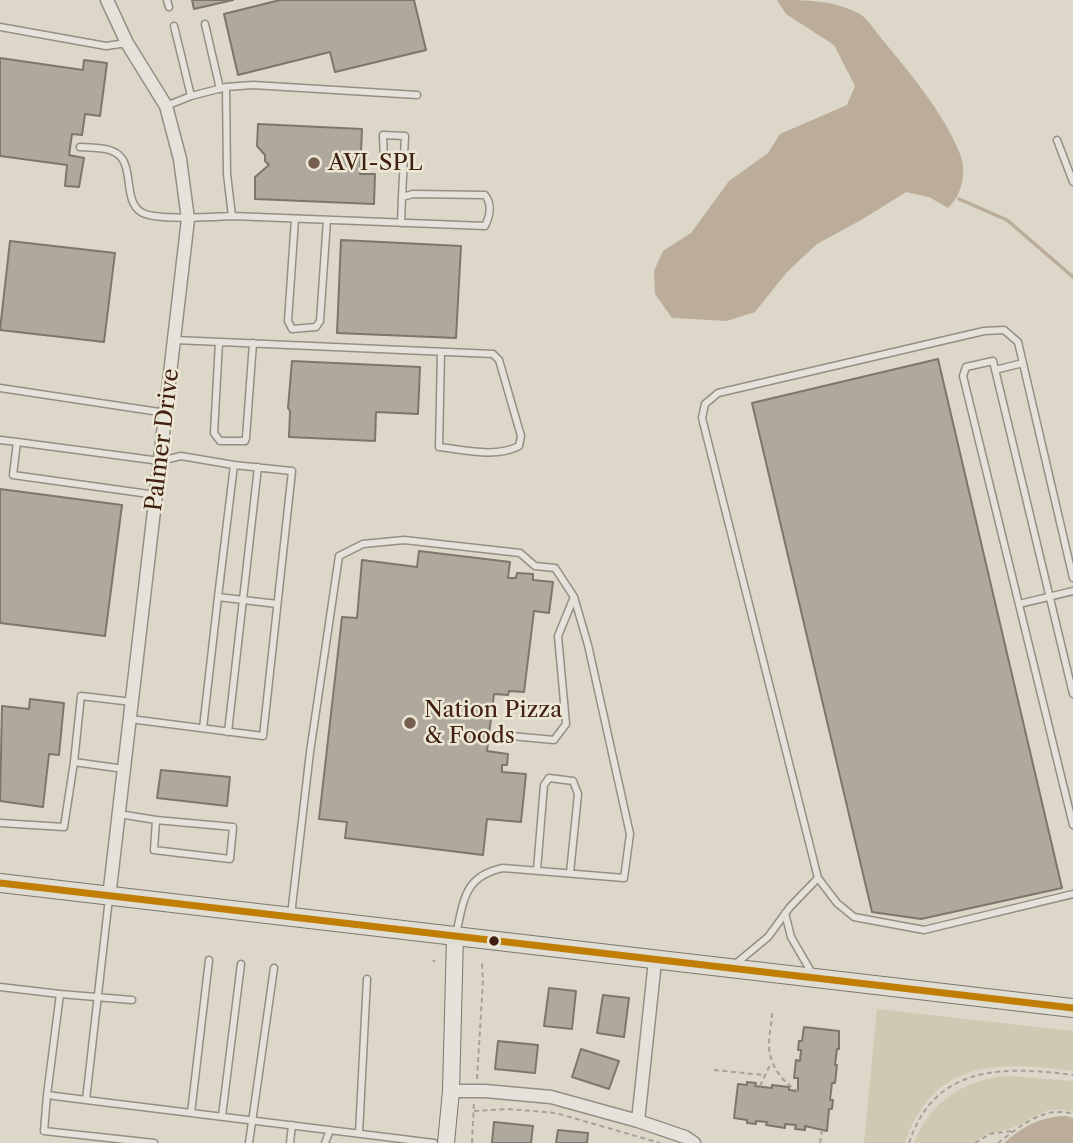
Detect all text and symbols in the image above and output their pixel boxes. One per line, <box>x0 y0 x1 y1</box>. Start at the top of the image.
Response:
place label: AVI-SPL <box>328 149 423 177</box>
marker: AVI-SPL <box>306 155 322 171</box>
street label: Palmer Drive <box>141 367 185 513</box>
place label: Nation Pizza & Foods <box>424 696 562 750</box>
marker: Nation Pizza & Foods <box>402 715 418 731</box>
unlabelled marker <box>487 934 501 948</box>

